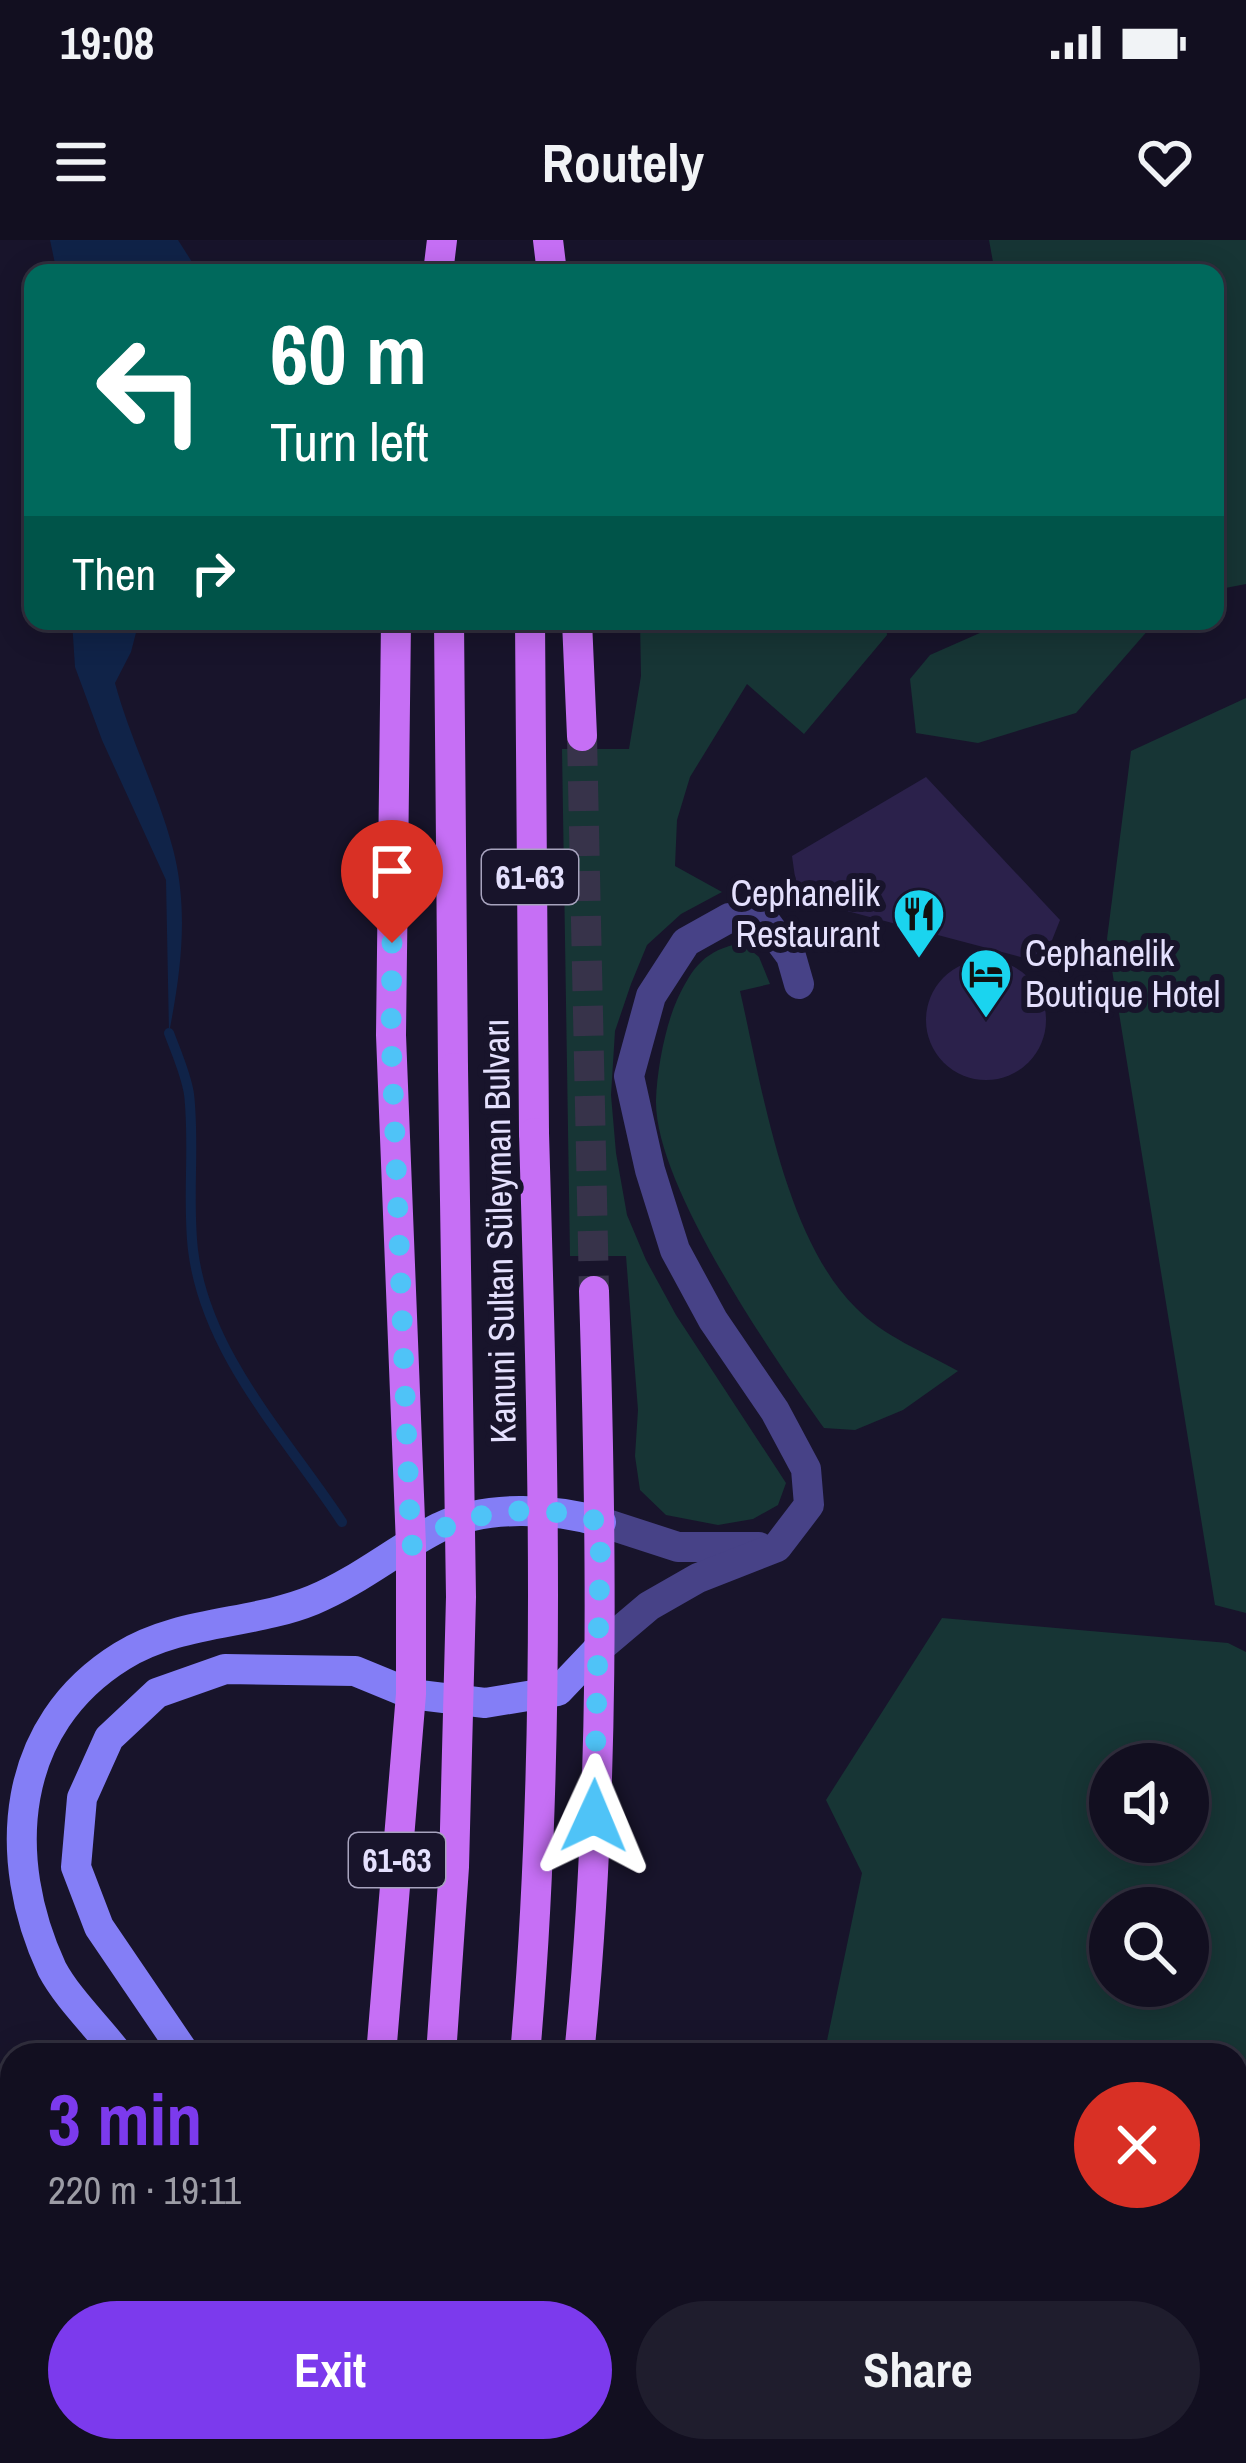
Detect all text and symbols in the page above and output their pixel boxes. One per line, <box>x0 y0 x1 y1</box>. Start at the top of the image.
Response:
text: 19:08 <box>60 12 154 73</box>
text: Routely <box>542 126 704 199</box>
icon: menu <box>48 129 114 195</box>
icon: heart <box>1132 129 1198 195</box>
text: 60 m <box>270 297 427 410</box>
icon: left <box>72 312 228 468</box>
text: Turn left <box>270 405 429 478</box>
icon: right <box>180 540 246 606</box>
text: Then <box>72 543 156 604</box>
pin <box>341 820 443 943</box>
icon: arrive <box>359 838 425 904</box>
road number: 61-63 <box>482 850 578 904</box>
place label: Cephanelik Restaurant <box>731 869 880 958</box>
restaurant icon: Cephanelik Restaurant <box>891 886 947 960</box>
place label: Cephanelik Boutique Hotel <box>1025 929 1220 1018</box>
hotel icon: Cephanelik Boutique Hotel <box>958 946 1014 1020</box>
street label: Kanuni Sultan Süleyman Bulvarı <box>471 1018 527 1444</box>
map controls <box>1089 1743 1209 2007</box>
button: sound <box>1089 1743 1209 1863</box>
position arrow <box>531 1753 657 1879</box>
road number: 61-63 <box>349 1833 445 1887</box>
button: search <box>1089 1887 1209 2007</box>
text: 3 min <box>48 2070 202 2167</box>
button: close <box>1074 2082 1200 2208</box>
text: 220 m · 19:11 <box>48 2164 241 2216</box>
button: Exit <box>48 2301 612 2439</box>
button: Share <box>636 2301 1200 2439</box>

